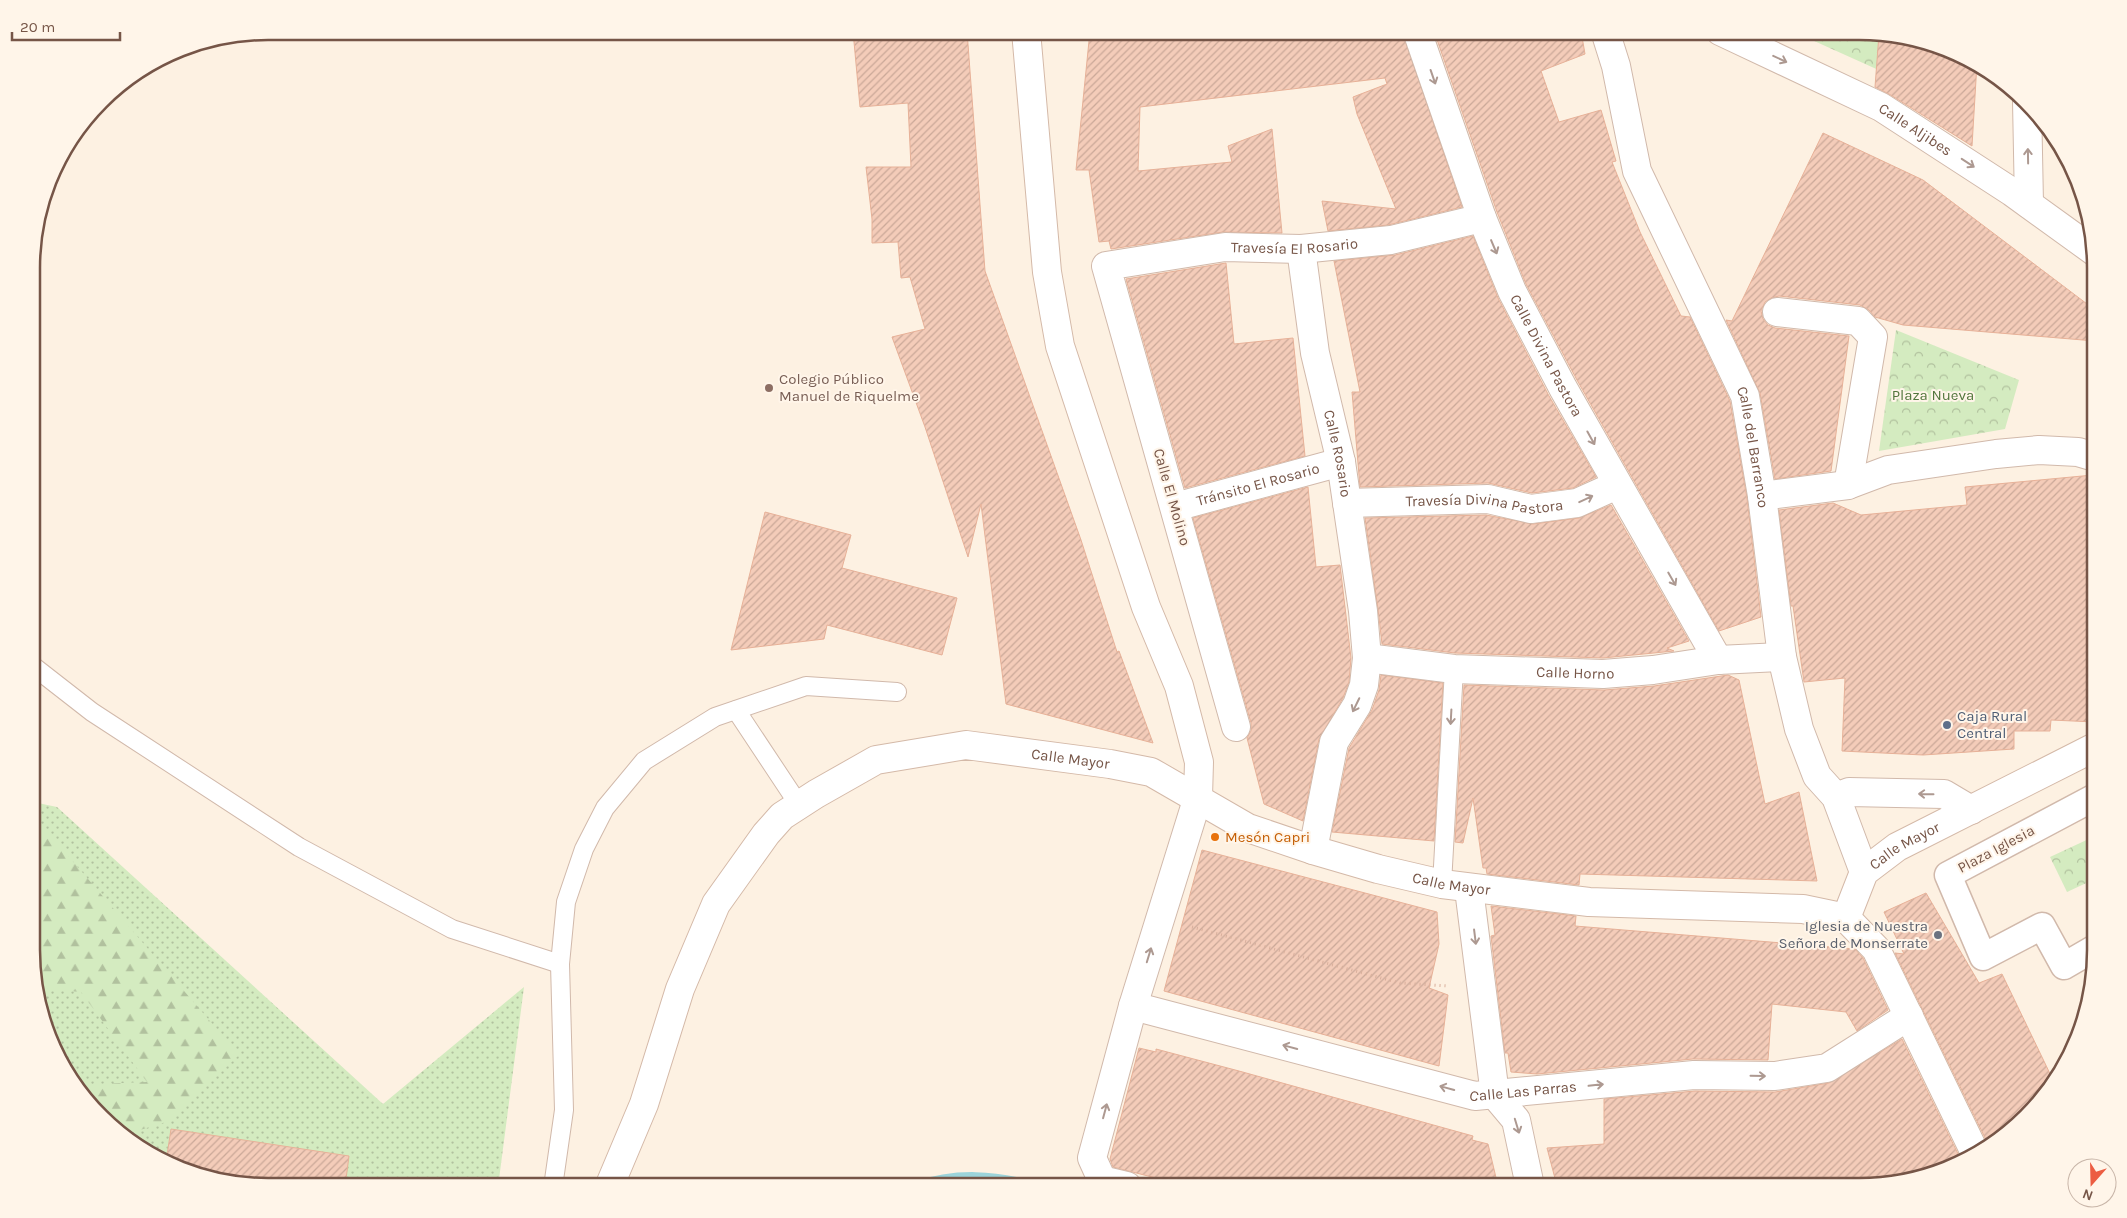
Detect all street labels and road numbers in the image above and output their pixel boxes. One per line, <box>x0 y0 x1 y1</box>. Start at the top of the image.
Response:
street label: Calle Aljibes <box>1875 99 1955 160</box>
street label: Travesía El Rosario <box>1231 234 1359 258</box>
street label: Calle Divina Pastora <box>1506 291 1587 420</box>
street label: Calle del Barranco <box>1733 383 1772 509</box>
street label: Calle Rosario <box>1320 408 1355 498</box>
street label: Calle El Molino <box>1150 446 1194 548</box>
street label: Tránsito El Rosario <box>1194 459 1322 510</box>
street label: Travesía Divina Pastora <box>1405 490 1564 518</box>
street label: Calle Horno <box>1536 663 1615 683</box>
street label: Calle Mayor <box>1030 745 1111 773</box>
street label: Calle Mayor <box>1866 818 1943 874</box>
street label: Plaza Iglesia <box>1954 821 2038 877</box>
street label: Calle Mayor <box>1411 868 1492 899</box>
street label: Calle Las Parras <box>1468 1077 1577 1106</box>

